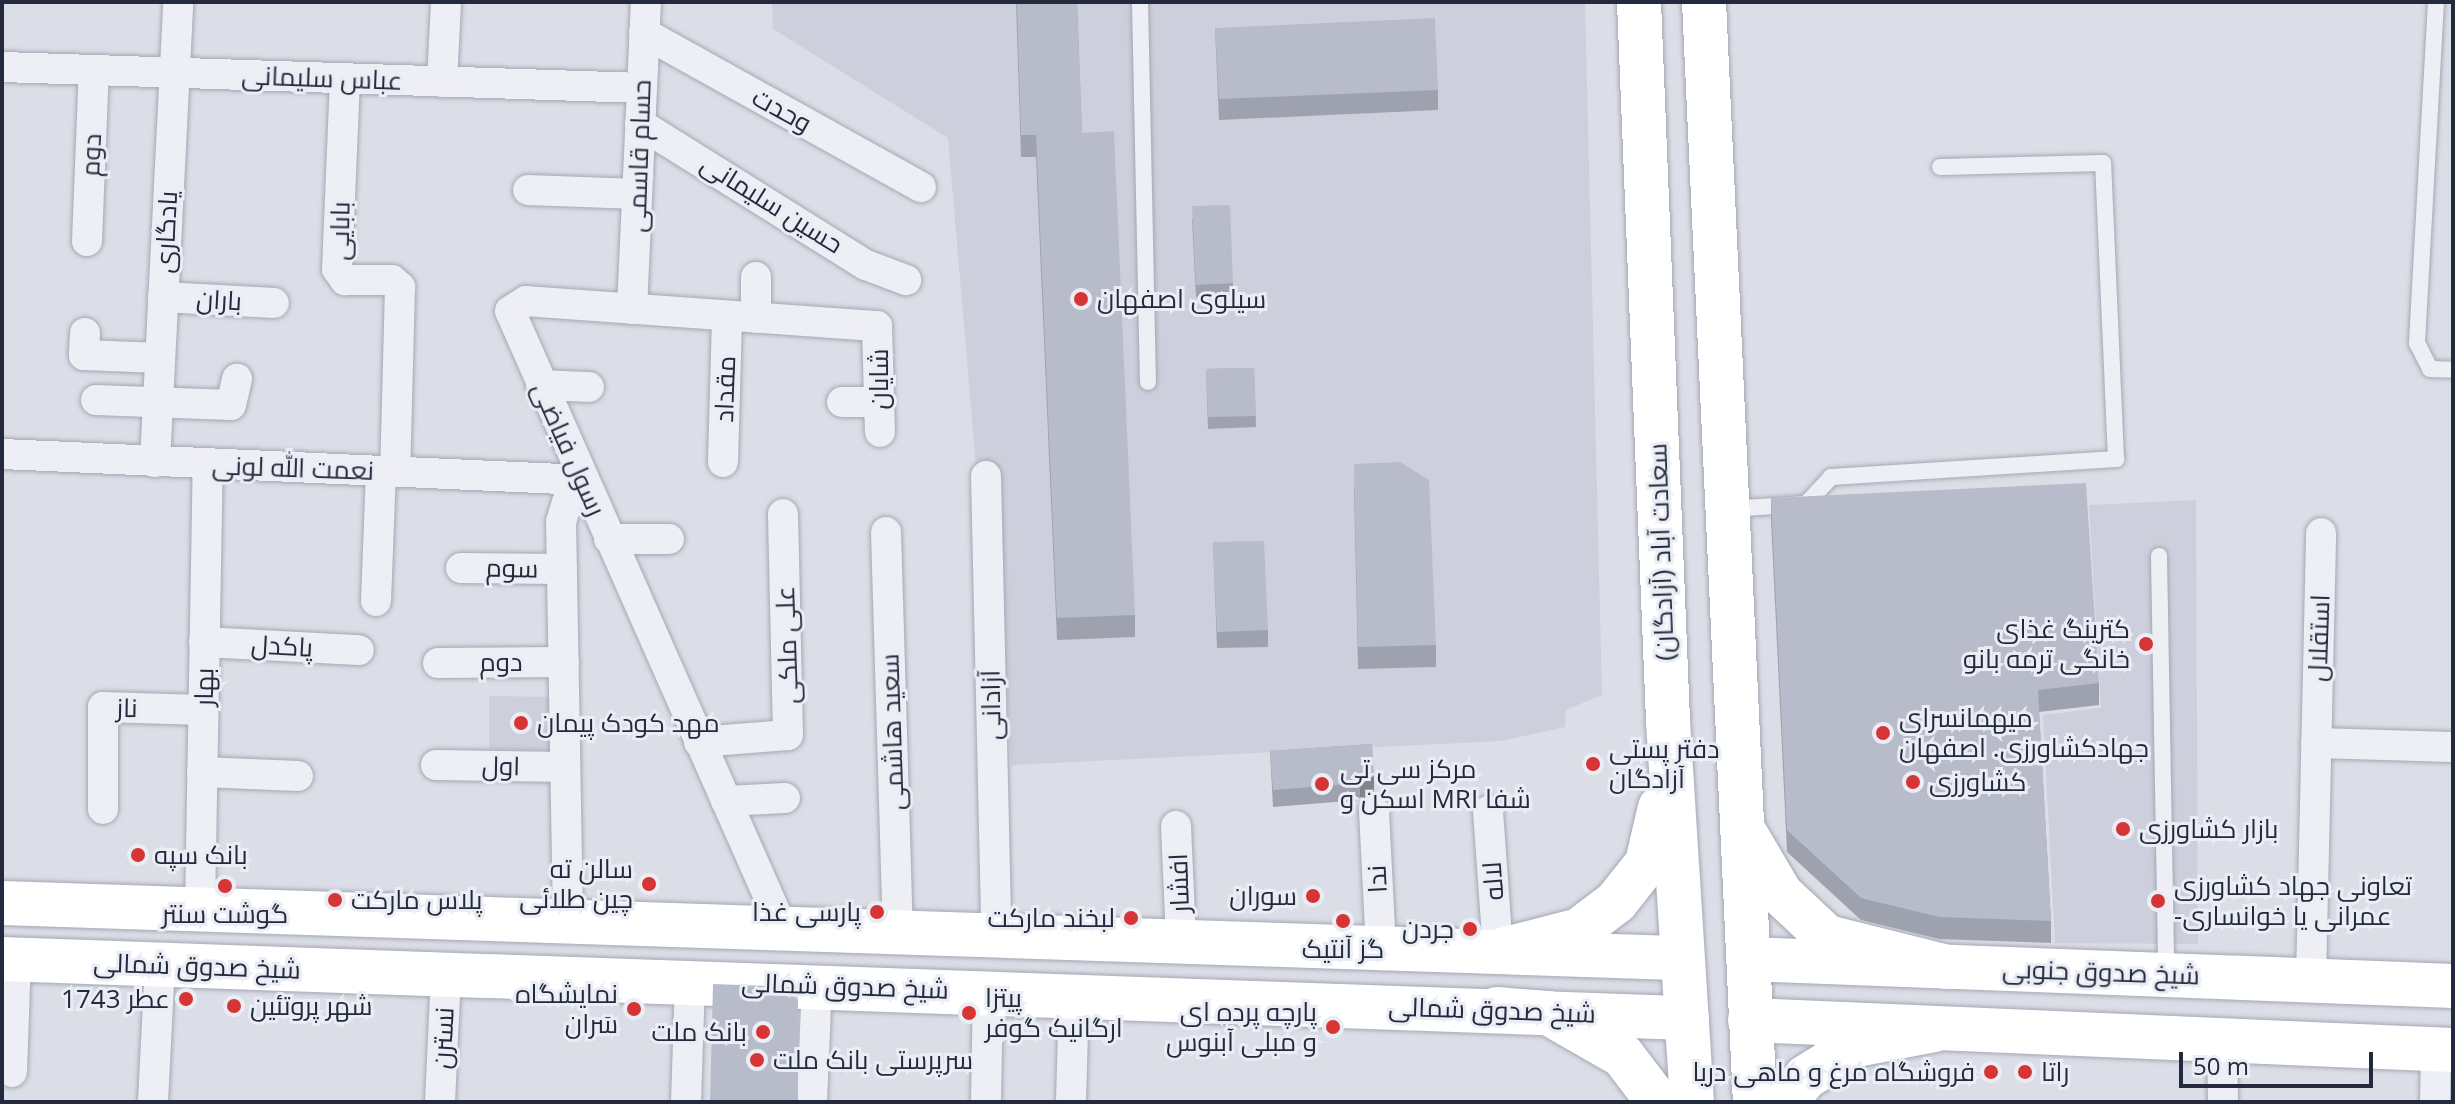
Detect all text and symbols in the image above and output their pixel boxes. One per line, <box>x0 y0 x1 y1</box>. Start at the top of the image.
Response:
street label: عباس سلیمانی <box>241 60 403 96</box>
street label: حسام قاسمی <box>621 79 657 233</box>
street label: وحدت <box>747 81 817 139</box>
street label: دوم <box>74 133 108 177</box>
street label: حسین سلیمانی <box>695 148 849 260</box>
street label: یادگاری <box>148 190 184 274</box>
street label: بابایی <box>324 201 356 261</box>
street label: باران <box>195 283 243 317</box>
place label: سیلوی اصفهان <box>1097 283 1266 315</box>
marker: سیلوی اصفهان <box>1072 290 1090 308</box>
street label: شایان <box>863 348 895 410</box>
street label: مقداد <box>708 355 742 423</box>
street label: رسول فیاضی <box>526 377 612 521</box>
street label: سعادت آباد (آزادگان) <box>1642 443 1680 661</box>
street label: نعمت الله لونی <box>211 450 375 486</box>
street label: سوم <box>485 552 539 584</box>
street label: علی ملکی <box>769 586 805 704</box>
street label: استقلال <box>2302 594 2336 682</box>
place label: کترینگ غذای خانگی ترمه بانو <box>1963 613 2130 674</box>
street label: پاکدل <box>250 629 314 663</box>
marker: کترینگ غذای خانگی ترمه بانو <box>2137 635 2155 653</box>
street label: دوم <box>479 646 523 678</box>
street label: سعید هاشمی <box>874 653 910 811</box>
street label: بهار <box>188 667 220 707</box>
street label: آزادانی <box>975 670 1007 740</box>
street label: ناز <box>116 692 138 724</box>
place label: میهمانسرای جهادکشاورزی. اصفهان <box>1899 702 2149 764</box>
place label: مهد کودک پیمان <box>537 707 720 739</box>
marker: مهد کودک پیمان <box>512 714 530 732</box>
marker: میهمانسرای جهادکشاورزی. اصفهان <box>1874 724 1892 742</box>
place label: دفتر پستی آزادگان <box>1609 733 1719 794</box>
street label: اول <box>481 750 521 782</box>
place label: مرکز سی تی اسکن و MRI شفا <box>1340 753 1531 814</box>
marker: دفتر پستی آزادگان <box>1584 755 1602 773</box>
place label: کشاورزی <box>1929 766 2026 798</box>
marker: مرکز سی تی اسکن و MRI شفا <box>1311 773 1333 795</box>
marker: کشاورزی <box>1904 773 1922 791</box>
place label: بازار کشاورزی <box>2139 813 2278 845</box>
marker: بازار کشاورزی <box>2114 820 2132 838</box>
place label: بانک سپه <box>154 839 248 871</box>
marker: بانک سپه <box>129 846 147 864</box>
place label: سالن ته چین طلائی <box>519 853 633 914</box>
street label: افشار <box>1162 853 1196 913</box>
street label: لاله <box>1476 860 1510 902</box>
street label: ندا <box>1361 864 1393 894</box>
place label: تعاونی جهاد کشاورزی -عمرانی یا خوانساری <box>2174 870 2412 932</box>
marker: سالن ته چین طلائی <box>640 875 658 893</box>
marker: گوشت سنتر <box>216 877 234 895</box>
place label: سوران <box>1229 880 1297 912</box>
place label: پلاس مارکت <box>351 884 482 916</box>
marker: سوران <box>1304 887 1322 905</box>
marker: پلاس مارکت <box>326 891 344 909</box>
marker: تعاونی جهاد کشاورزی -عمرانی یا خوانساری <box>2149 892 2167 910</box>
place label: پارسی غذا <box>752 896 861 928</box>
place label: گوشت سنتر <box>162 898 288 930</box>
place label: لبخند مارکت <box>988 902 1115 934</box>
marker: پارسی غذا <box>868 903 886 921</box>
marker: لبخند مارکت <box>1122 909 1140 927</box>
marker: گز آنتیک <box>1334 912 1352 930</box>
place label: جردن <box>1402 913 1454 945</box>
marker: جردن <box>1461 920 1479 938</box>
place label: گز آنتیک <box>1302 933 1384 965</box>
street label: شیخ صدوق شمالی <box>93 947 301 985</box>
street label: شیخ صدوق جنوبی <box>2002 953 2200 991</box>
street label: شیخ صدوق شمالی <box>741 967 949 1005</box>
place label: نمایشگاه سَران <box>515 978 618 1040</box>
place label: پیتزا ارگانیک گوفر <box>985 982 1123 1044</box>
place label: عطر 1743 <box>61 983 170 1015</box>
marker: عطر 1743 <box>177 990 195 1008</box>
place label: شهر پروتئین <box>250 990 373 1022</box>
street label: شیخ صدوق شمالی <box>1388 991 1596 1029</box>
place label: پارچه پرده ای و مبلی آبنوس <box>1166 996 1317 1058</box>
marker: شهر پروتئین <box>225 997 243 1015</box>
marker: نمایشگاه سَران <box>625 1000 643 1018</box>
marker: پیتزا ارگانیک گوفر <box>960 1004 978 1022</box>
street label: نسترن <box>426 1006 460 1070</box>
place label: بانک ملت <box>652 1016 747 1048</box>
marker: پارچه پرده ای و مبلی آبنوس <box>1324 1018 1342 1036</box>
marker: بانک ملت <box>754 1023 772 1041</box>
scale bar <box>2183 1036 2377 1086</box>
place label: سرپرستی بانک ملت <box>773 1044 973 1076</box>
text: 50 m <box>2193 1049 2249 1082</box>
marker: سرپرستی بانک ملت <box>748 1051 766 1069</box>
place label: فروشگاه مرغ و ماهی دریا <box>1692 1056 1975 1088</box>
place label: راتا <box>2041 1056 2069 1088</box>
marker: فروشگاه مرغ و ماهی دریا <box>1982 1063 2000 1081</box>
marker: راتا <box>2016 1063 2034 1081</box>

